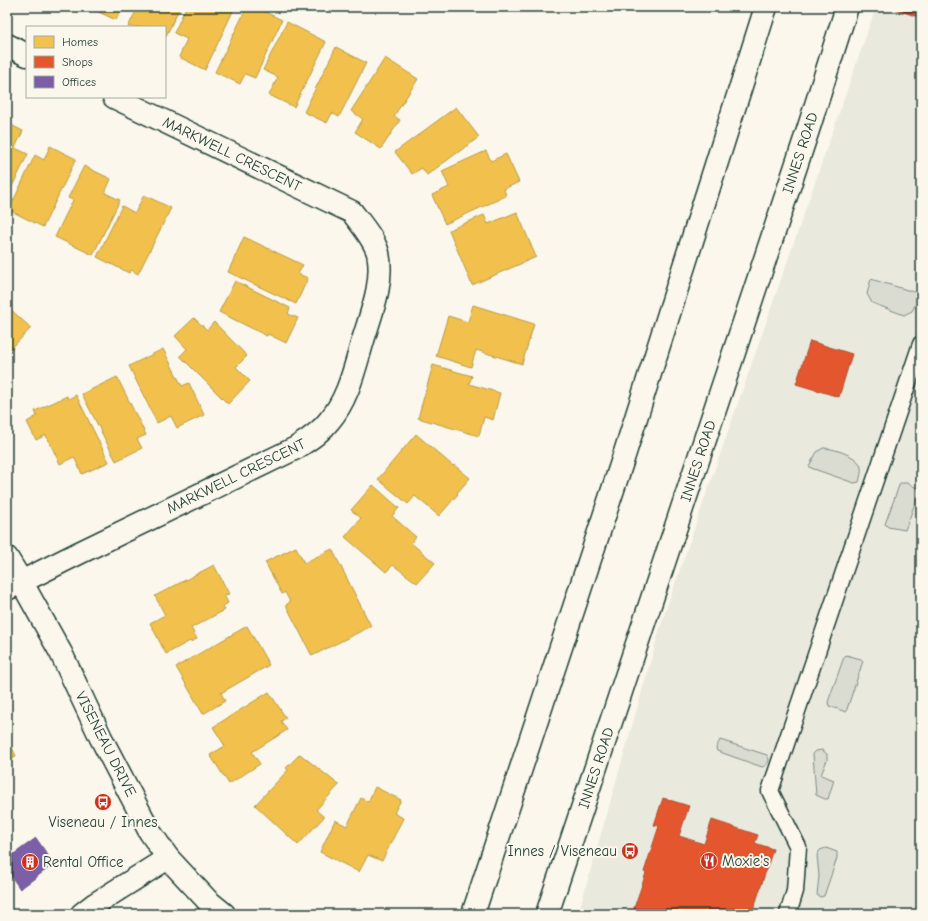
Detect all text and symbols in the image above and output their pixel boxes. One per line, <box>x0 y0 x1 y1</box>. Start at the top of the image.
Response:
legend <box>26 26 166 98</box>
text: Homes <box>62 35 98 49</box>
text: Shops <box>62 55 93 69</box>
text: Offices <box>62 75 96 89</box>
street label: INNES ROAD <box>778 110 822 196</box>
street label: MARKWELL CRESCENT <box>160 113 304 196</box>
street label: INNES ROAD <box>676 418 720 504</box>
street label: MARKWELL CRESCENT <box>164 434 308 517</box>
street label: VISENEAU DRIVE <box>72 688 140 800</box>
street label: INNES ROAD <box>574 725 618 811</box>
bus stop icon: Viseneau / Innes <box>93 792 113 812</box>
place label: Viseneau / Innes <box>48 813 158 831</box>
bus stop icon: Innes / Viseneau <box>620 841 640 861</box>
place label: Innes / Viseneau <box>508 842 617 860</box>
restaurant icon: Moxie's <box>699 851 719 871</box>
building icon: Rental Office <box>20 852 40 872</box>
place label: Moxie's <box>722 852 769 870</box>
place label: Rental Office <box>43 853 124 871</box>

